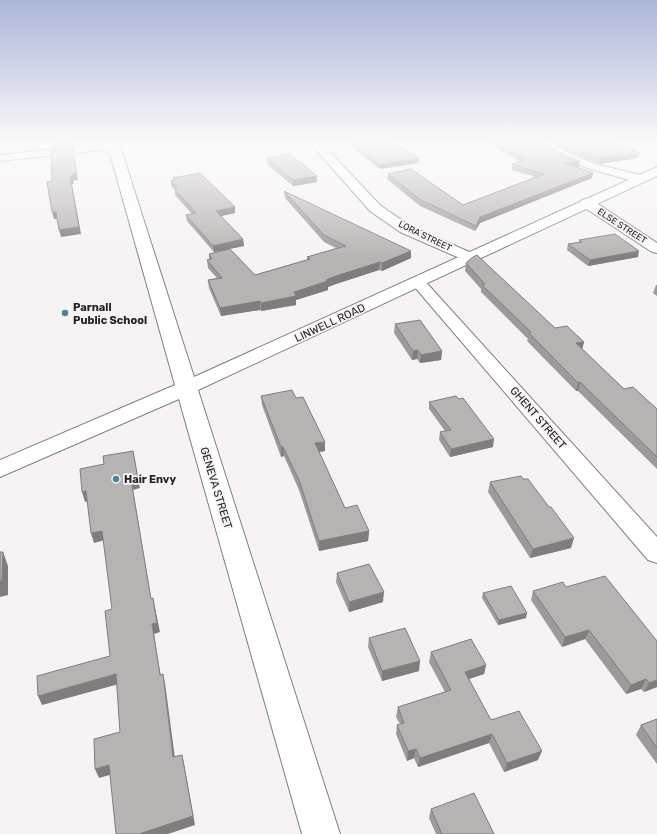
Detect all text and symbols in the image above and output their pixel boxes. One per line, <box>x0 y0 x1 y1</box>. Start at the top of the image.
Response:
street label: ELSE STREET <box>596 206 648 246</box>
street label: LORA STREET <box>397 219 453 253</box>
place label: Parnall Public School <box>73 301 147 327</box>
street label: LINWELL ROAD <box>293 301 367 345</box>
marker: Parnall Public School <box>60 308 70 318</box>
street label: GHENT STREET <box>507 384 569 452</box>
street label: GENEVA STREET <box>197 446 235 531</box>
place label: Hair Envy <box>124 473 176 486</box>
marker: Hair Envy <box>111 474 121 484</box>

